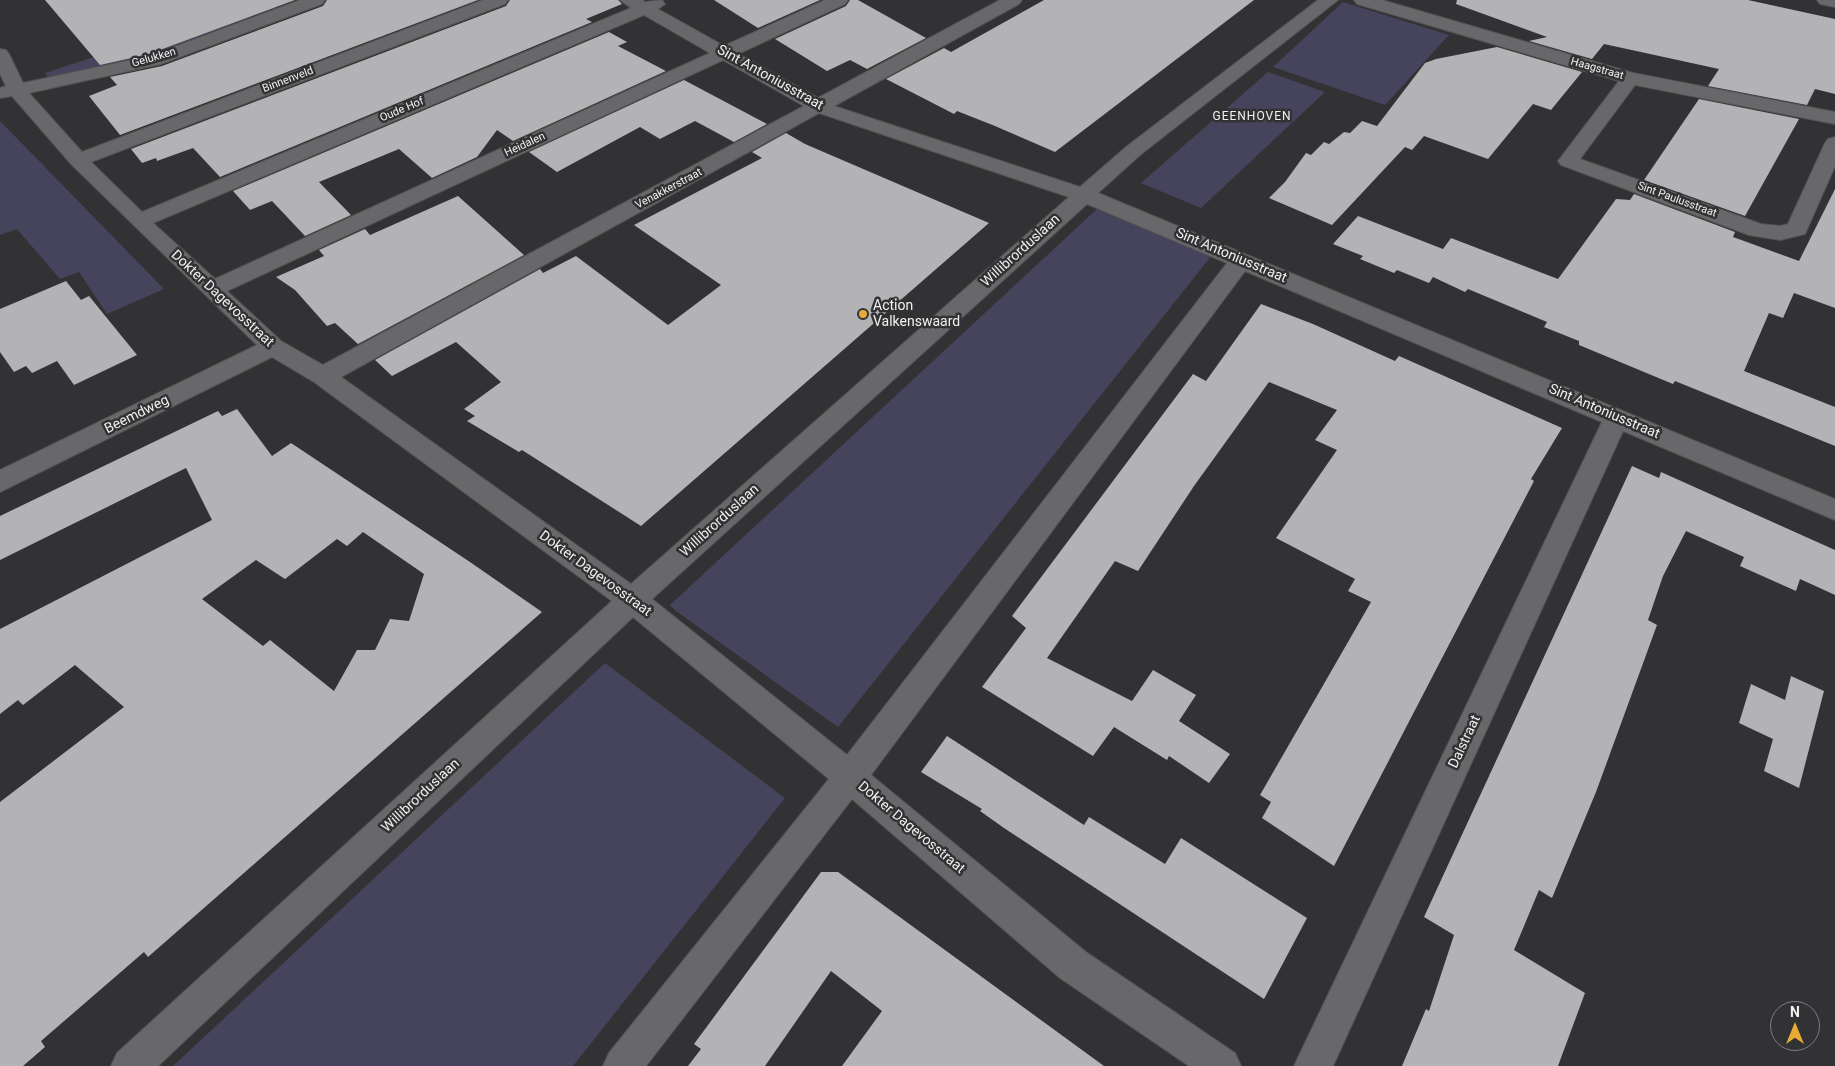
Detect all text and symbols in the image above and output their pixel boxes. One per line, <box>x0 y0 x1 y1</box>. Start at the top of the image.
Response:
street label: Sint Antoniusstraat <box>714 42 826 114</box>
street label: Gelukken <box>131 45 177 71</box>
street label: Haagstraat <box>1569 55 1625 83</box>
street label: Binnenveld <box>261 64 315 96</box>
street label: Oude Hof <box>378 95 426 125</box>
district label: GEENHOVEN <box>1211 110 1293 124</box>
street label: Heidalen <box>503 130 547 160</box>
street label: Venakkerstraat <box>633 166 705 212</box>
street label: Sint Paulusstraat <box>1636 180 1718 220</box>
street label: Willibrorduslaan <box>978 211 1064 291</box>
street label: Sint Antoniusstraat <box>1173 225 1289 287</box>
street label: Dokter Dagevosstraat <box>167 247 277 351</box>
place label: Action Valkenswaard <box>873 298 960 331</box>
marker: Action Valkenswaard <box>857 308 869 320</box>
street label: Sint Antoniusstraat <box>1546 381 1662 443</box>
street label: Beemdweg <box>102 392 172 438</box>
street label: Willibrorduslaan <box>677 481 763 561</box>
street label: Dokter Dagevosstraat <box>536 528 654 620</box>
street label: Dalstraat <box>1445 713 1485 771</box>
street label: Willibrorduslaan <box>379 756 463 836</box>
street label: Dokter Dagevosstraat <box>854 778 968 878</box>
north arrow <box>1770 1001 1820 1051</box>
text: N <box>1790 1004 1800 1020</box>

